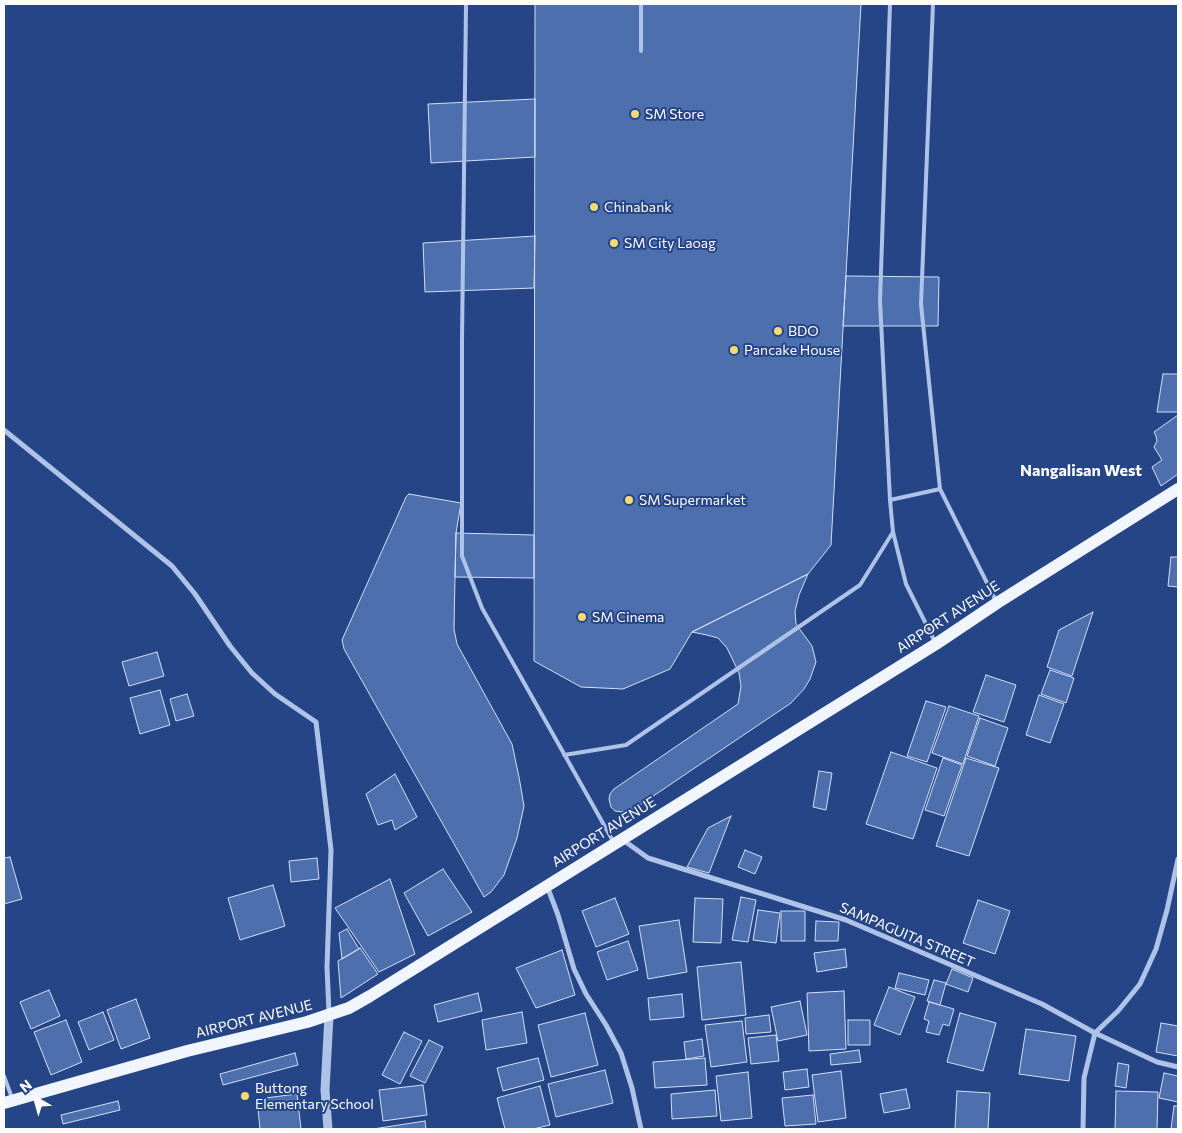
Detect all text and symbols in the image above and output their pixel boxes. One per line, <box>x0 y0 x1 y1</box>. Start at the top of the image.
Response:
place label: SM Store <box>645 106 704 122</box>
marker: SM Store <box>629 108 641 120</box>
place label: Chinabank <box>604 199 672 215</box>
marker: Chinabank <box>588 201 600 213</box>
place label: SM City Laoag <box>624 235 716 251</box>
marker: SM City Laoag <box>608 237 620 249</box>
place label: BDO <box>788 323 819 339</box>
marker: BDO <box>772 325 784 337</box>
place label: Pancake House <box>744 342 840 358</box>
marker: Pancake House <box>728 344 740 356</box>
district label: Nangalisan West <box>1020 461 1142 481</box>
place label: SM Supermarket <box>639 492 746 508</box>
marker: SM Supermarket <box>623 494 635 506</box>
street label: AIRPORT AVENUE <box>893 577 1003 657</box>
place label: SM Cinema <box>592 609 664 625</box>
marker: SM Cinema <box>576 611 588 623</box>
street label: AIRPORT AVENUE <box>549 793 659 871</box>
street label: SAMPAGUITA STREET <box>837 899 977 971</box>
street label: AIRPORT AVENUE <box>194 996 314 1042</box>
north arrow <box>10 1073 60 1123</box>
text: N <box>16 1076 35 1096</box>
place label: Buttong Elementary School <box>255 1080 374 1112</box>
marker: Buttong Elementary School <box>239 1090 251 1102</box>

